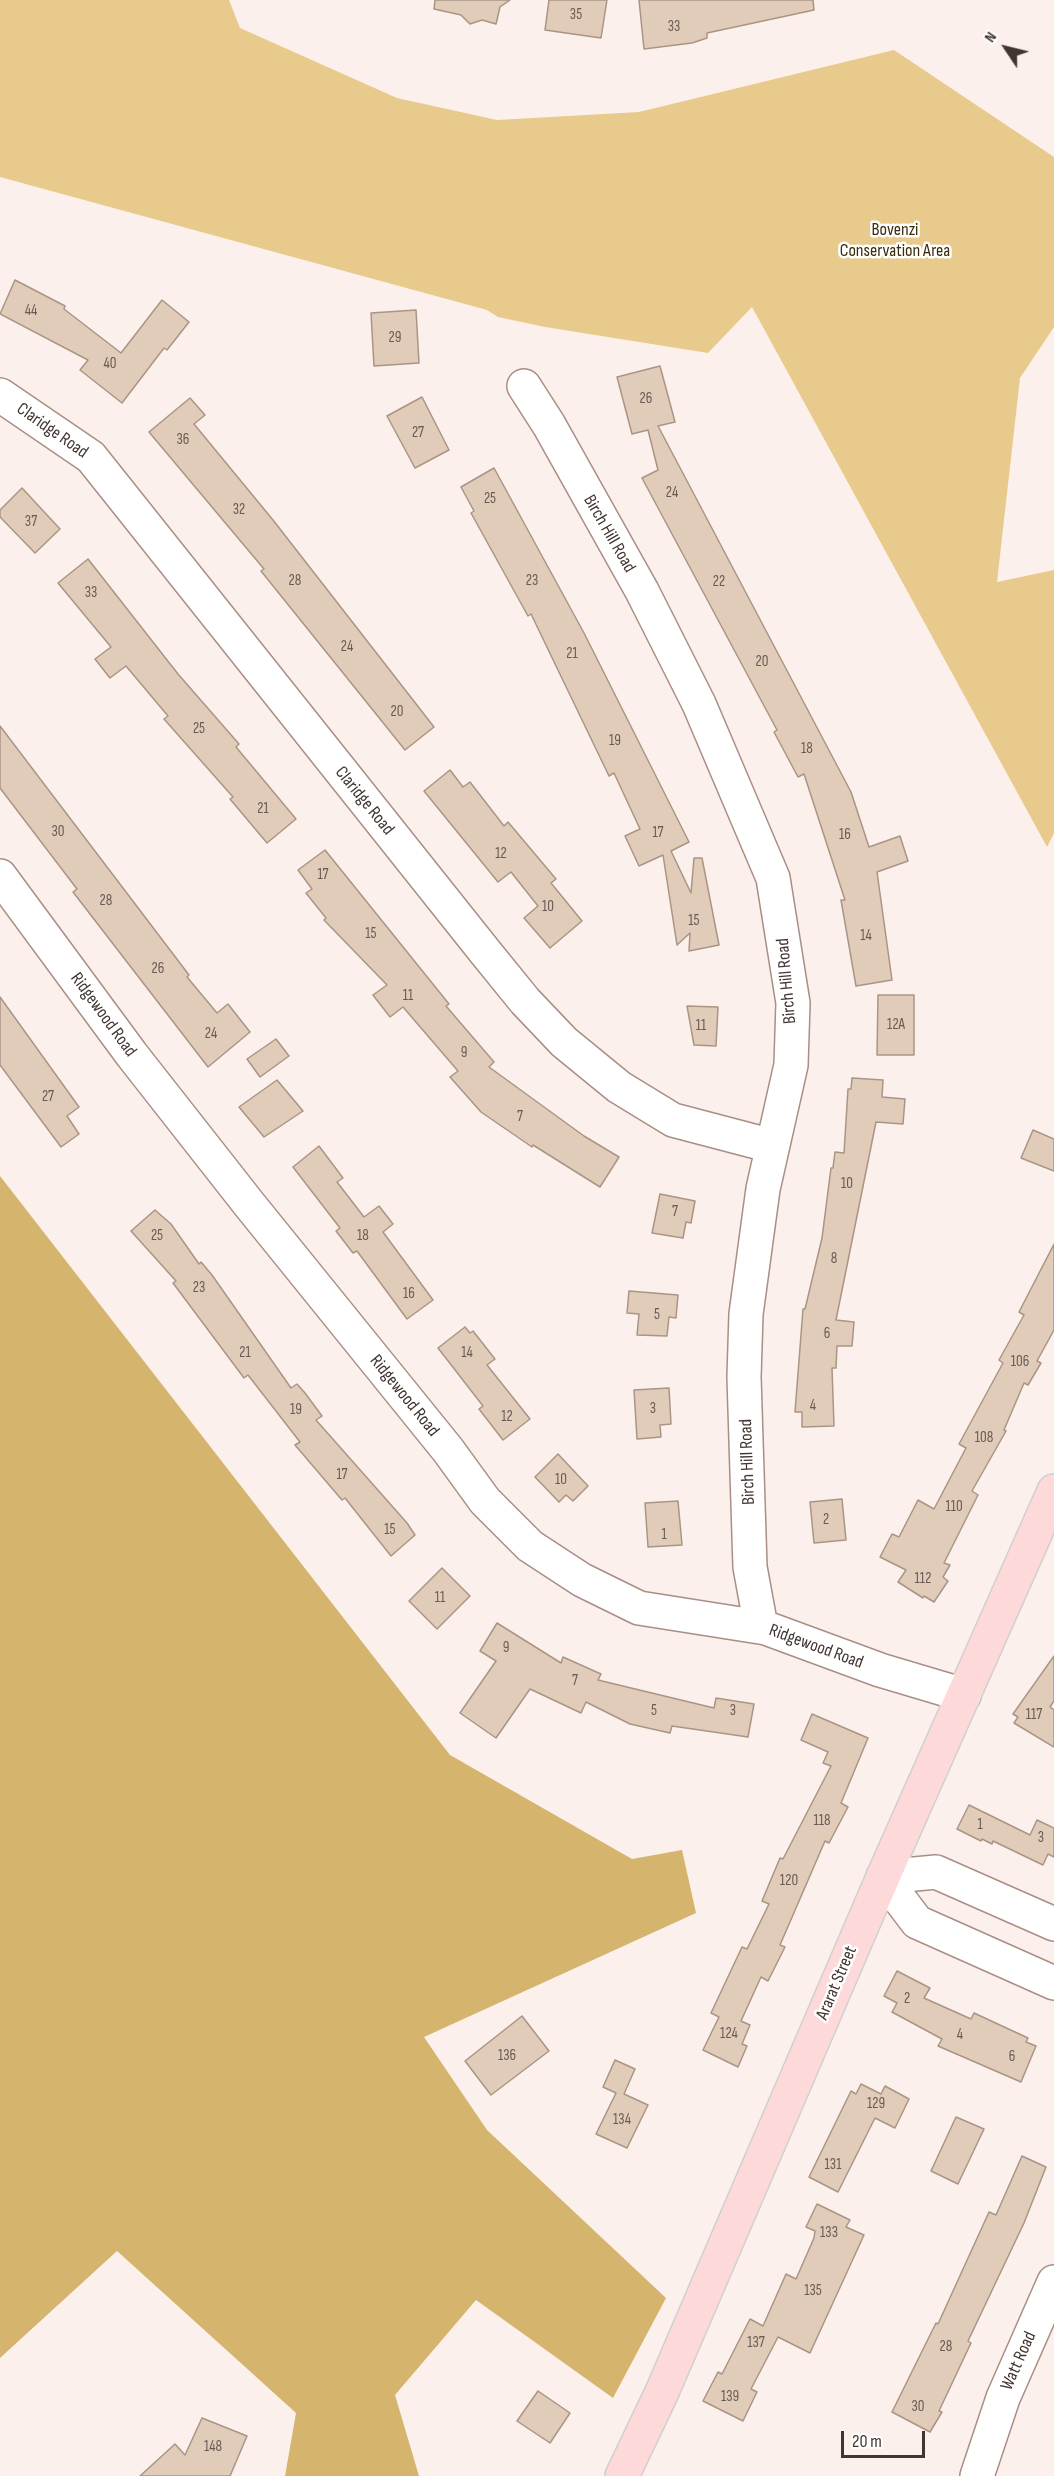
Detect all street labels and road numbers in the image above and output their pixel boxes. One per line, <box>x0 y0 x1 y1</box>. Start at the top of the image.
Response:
street label: Claridge Road <box>12 399 92 463</box>
street label: Birch Hill Road <box>578 491 640 577</box>
street label: Claridge Road <box>330 762 398 840</box>
street label: Birch Hill Road <box>772 937 802 1025</box>
street label: Ridgewood Road <box>65 969 141 1061</box>
street label: Ridgewood Road <box>365 1351 443 1441</box>
street label: Birch Hill Road <box>736 1419 760 1505</box>
street label: Ridgewood Road <box>766 1620 866 1674</box>
street label: Ararat Street <box>812 1943 862 2023</box>
street label: Watt Road <box>997 2328 1041 2394</box>

